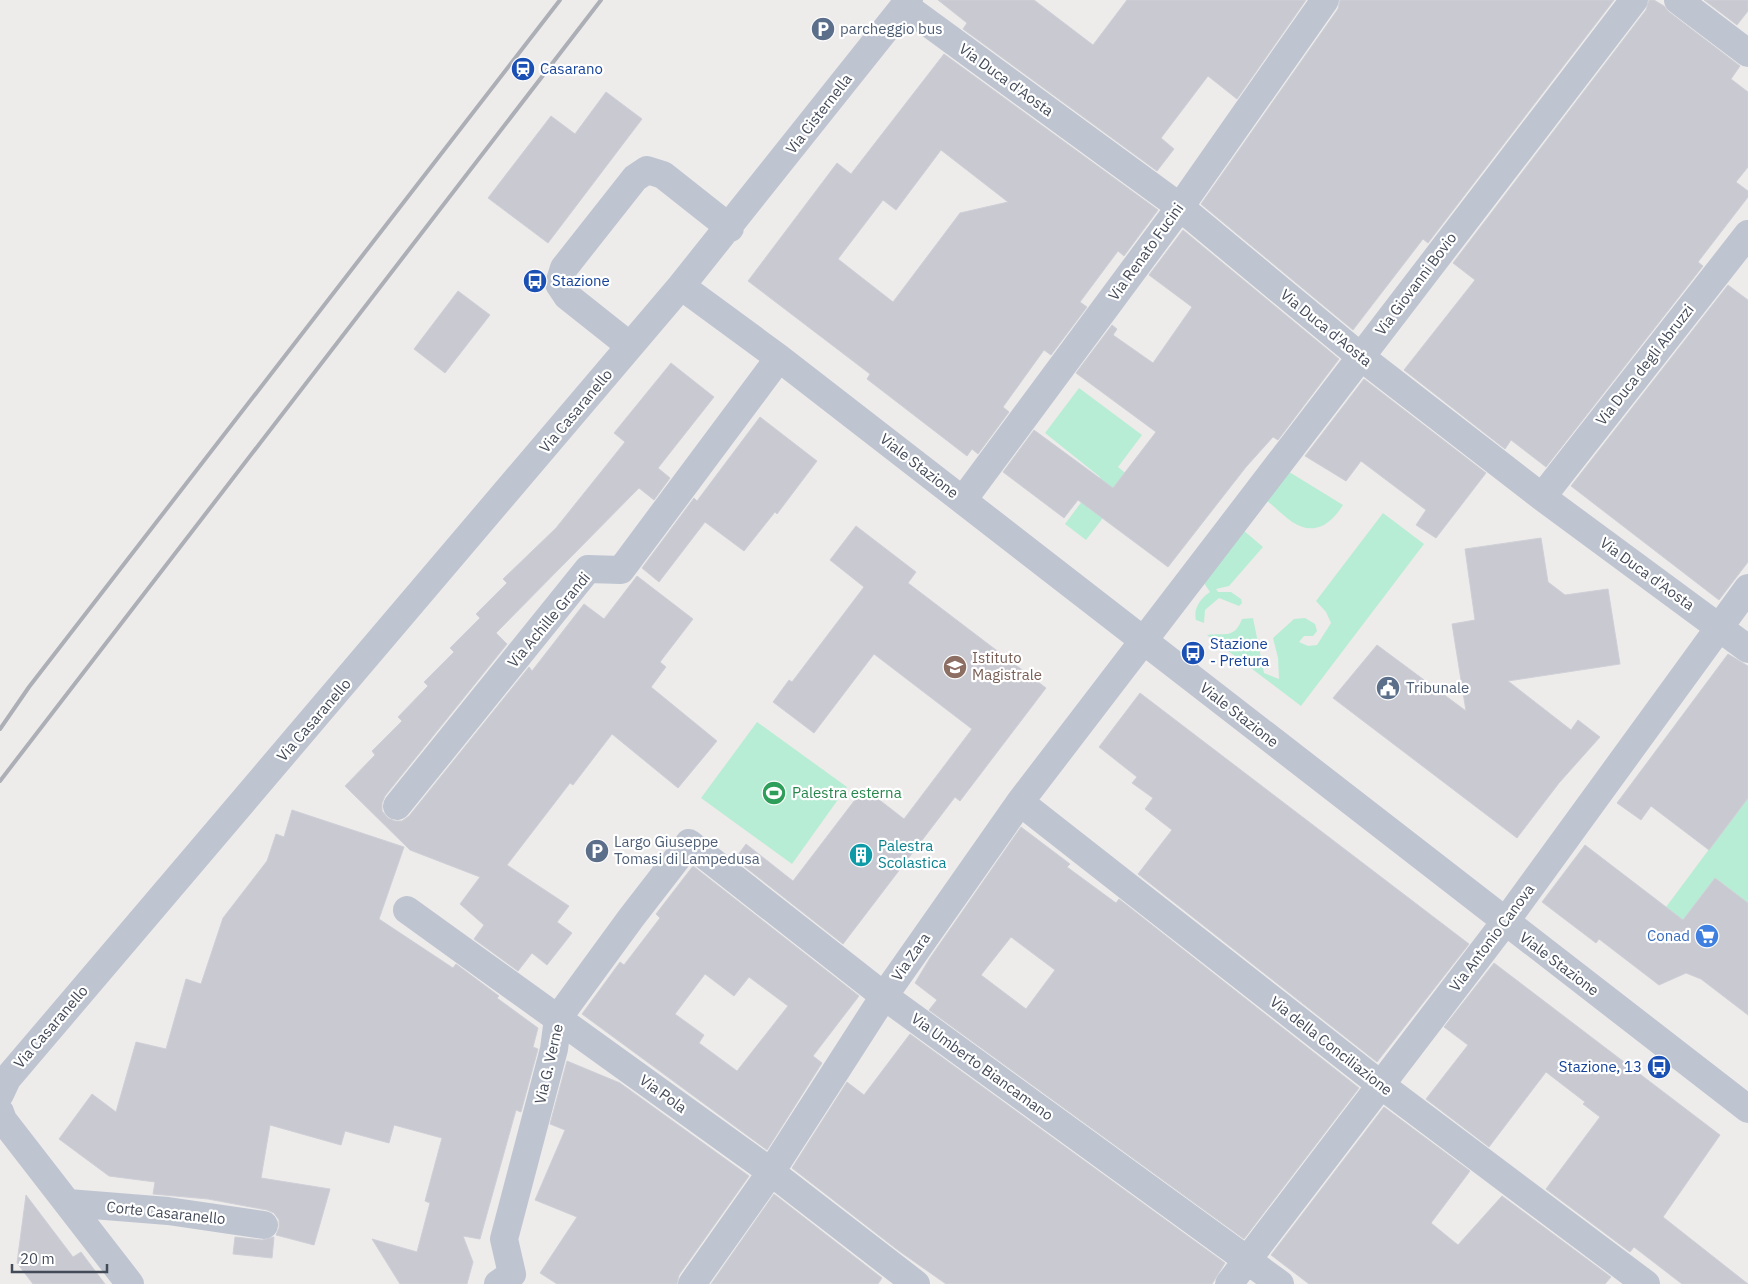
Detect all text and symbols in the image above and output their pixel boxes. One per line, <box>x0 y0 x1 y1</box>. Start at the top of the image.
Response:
parking icon: parcheggio bus <box>810 16 836 42</box>
place label: parcheggio bus <box>840 19 943 38</box>
street label: Via Duca d'Aosta <box>955 39 1057 120</box>
station icon: Casarano <box>510 56 536 82</box>
place label: Casarano <box>540 59 603 78</box>
street label: Via Cisternella <box>781 70 856 158</box>
street label: Via Renato Fucini <box>1104 199 1187 304</box>
street label: Via Giovanni Bovio <box>1371 228 1461 339</box>
bus stop icon: Stazione <box>522 268 548 294</box>
place label: Stazione <box>552 271 610 290</box>
street label: Via Duca d'Aosta <box>1277 285 1376 370</box>
street label: Via Duca degli Abruzzi <box>1591 300 1698 429</box>
street label: Via Casaranello <box>535 365 616 457</box>
street label: Viale Stazione <box>876 429 962 502</box>
street label: Via Duca d'Aosta <box>1596 533 1698 614</box>
street label: Via Achille Grandi <box>503 568 594 671</box>
place label: Stazione - Pretura <box>1210 634 1269 670</box>
bus stop icon: Stazione - Pretura <box>1180 640 1206 666</box>
place label: Istituto Magistrale <box>972 648 1042 684</box>
school or university icon: Istituto Magistrale <box>942 654 968 680</box>
street label: Via Casaranello <box>272 674 355 765</box>
public building icon: Tribunale <box>1375 675 1401 701</box>
street label: Viale Stazione <box>1196 678 1282 751</box>
place label: Tribunale <box>1406 678 1469 697</box>
sports icon: Palestra esterna <box>761 780 787 806</box>
place label: Palestra esterna <box>792 783 902 802</box>
place label: Largo Giuseppe Tomasi di Lampedusa <box>614 832 760 868</box>
place label: Palestra Scolastica <box>878 836 946 872</box>
parking icon: Largo Giuseppe Tomasi di Lampedusa <box>584 838 610 864</box>
building icon: Palestra Scolastica <box>848 842 874 868</box>
street label: Via Antonio Canova <box>1445 880 1538 995</box>
supermarket icon: Conad <box>1694 923 1720 949</box>
place label: Conad <box>1647 926 1690 945</box>
street label: Viale Stazione <box>1516 928 1603 1000</box>
street label: Via Zara <box>887 929 934 985</box>
street label: Via Casaranello <box>9 981 92 1072</box>
street label: Via della Conciliazione <box>1266 992 1396 1099</box>
street label: Via Umberto Biancamano <box>908 1009 1057 1125</box>
street label: Via G. Verne <box>530 1022 567 1106</box>
bus stop icon: Stazione, 13 <box>1646 1054 1672 1080</box>
place label: Stazione, 13 <box>1559 1057 1642 1076</box>
street label: Via Pola <box>636 1070 691 1117</box>
street label: Corte Casaranello <box>106 1197 227 1228</box>
scale bar <box>12 1242 108 1274</box>
text: 20 m <box>20 1249 55 1268</box>

